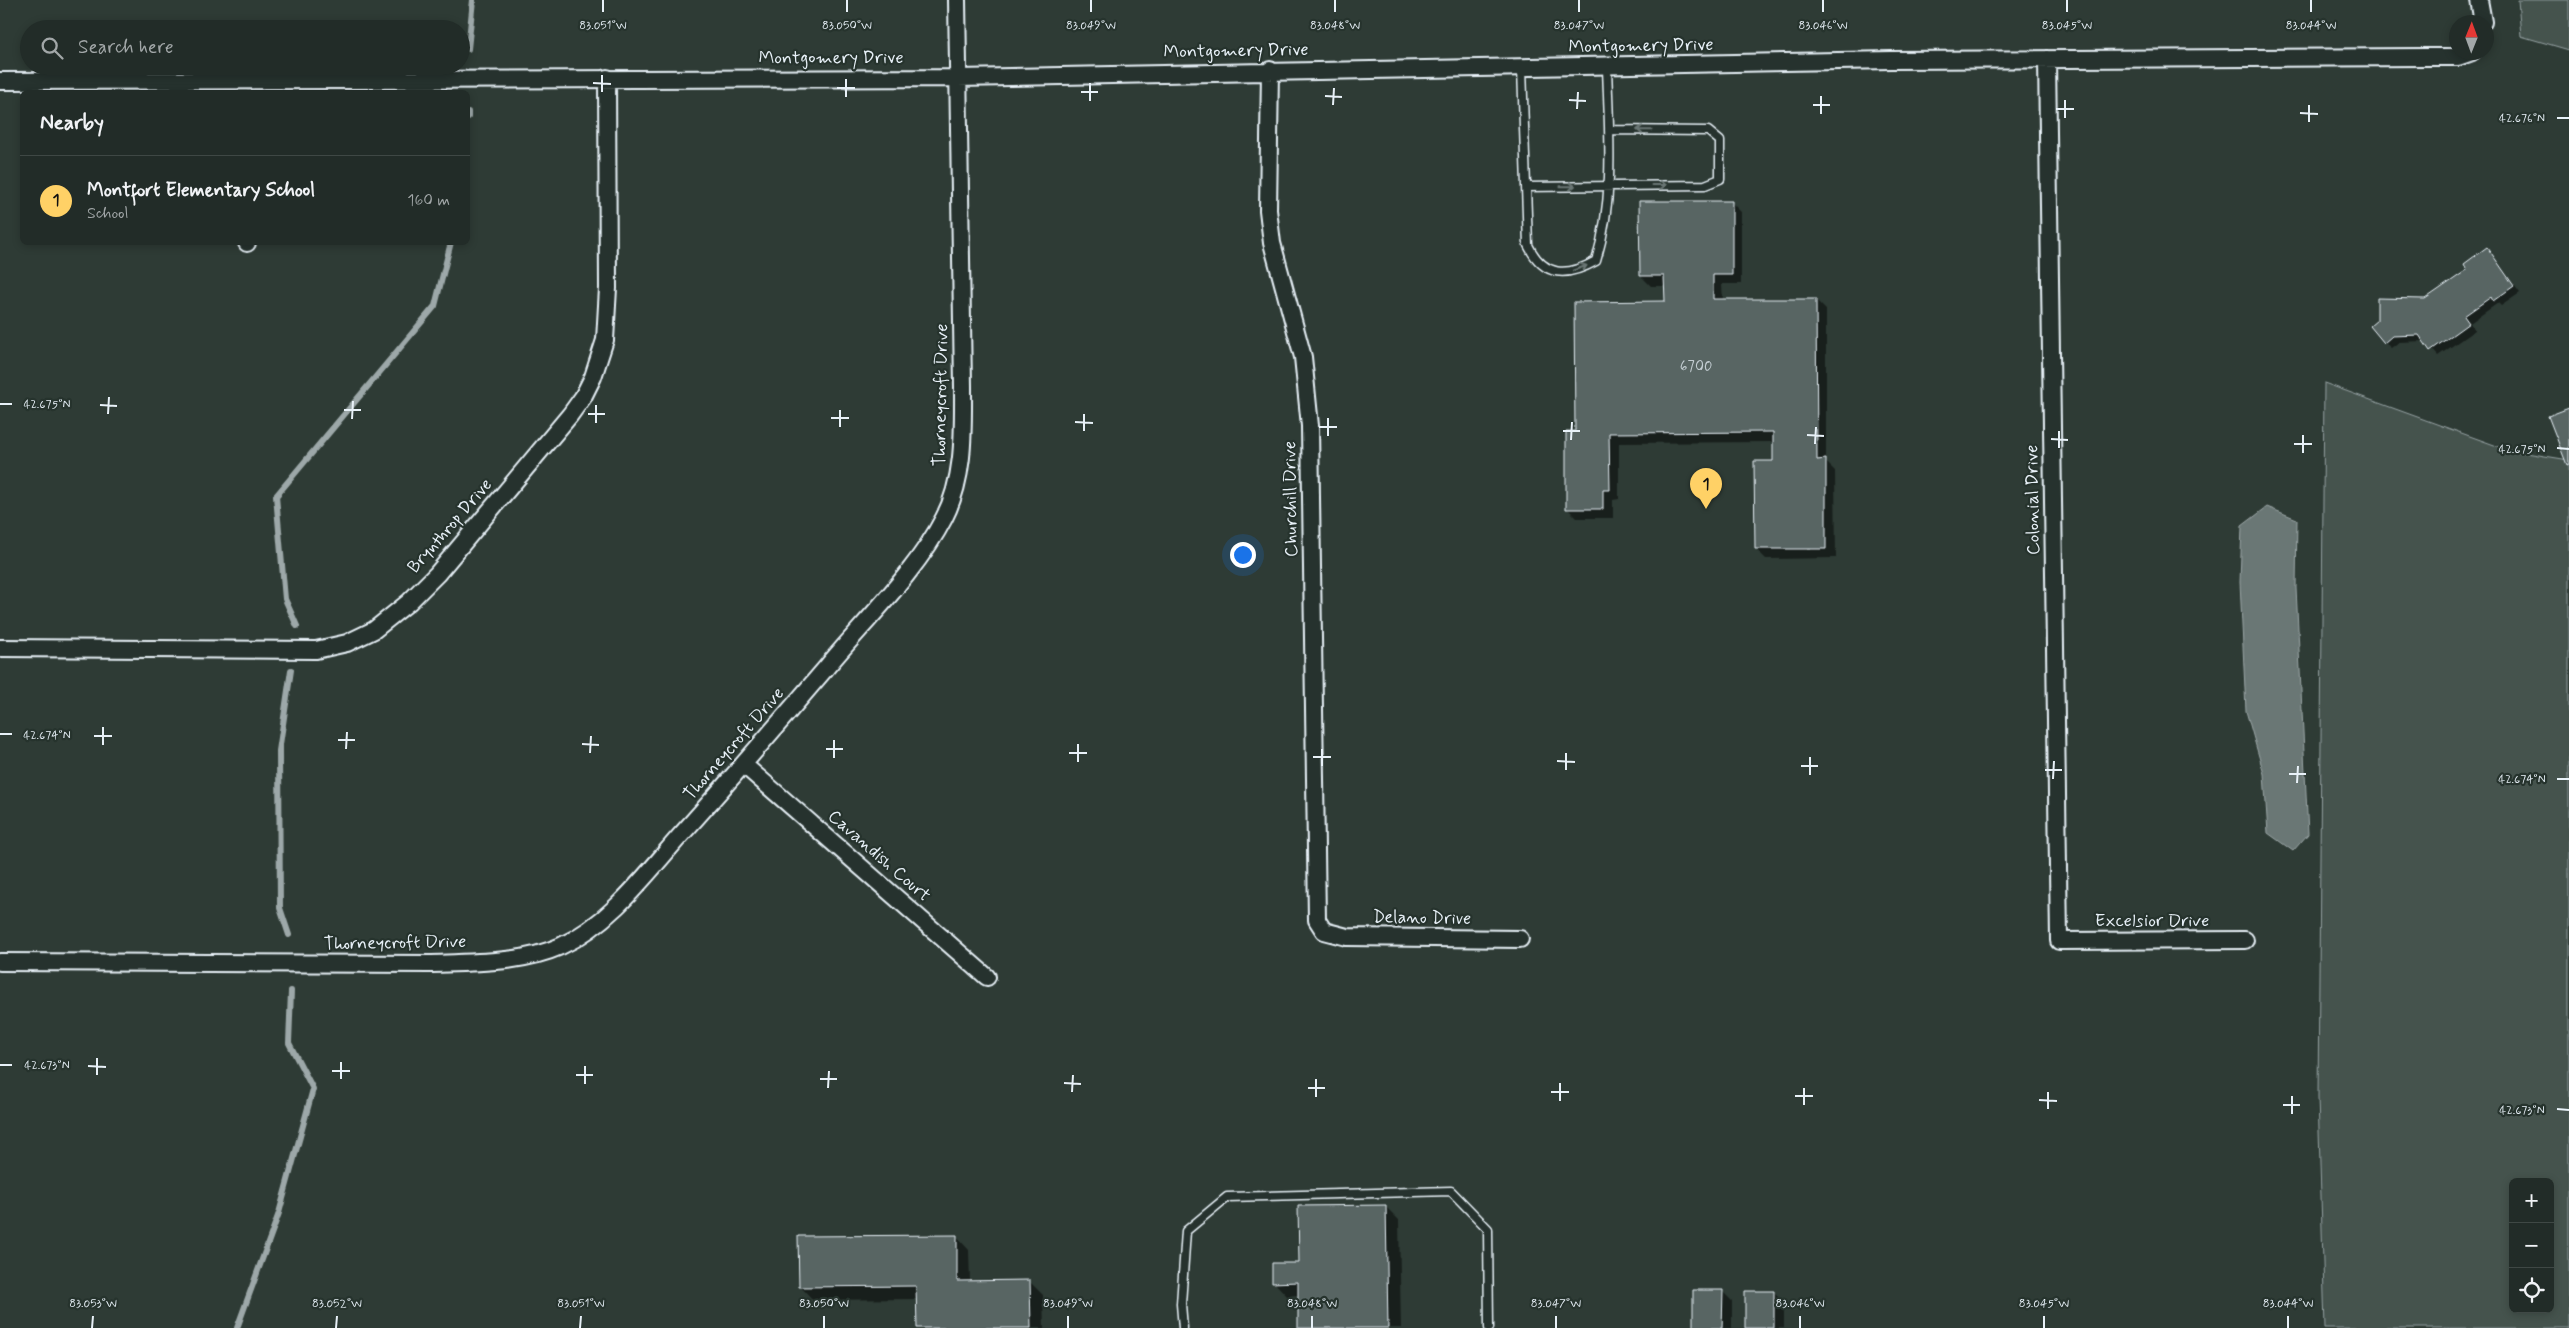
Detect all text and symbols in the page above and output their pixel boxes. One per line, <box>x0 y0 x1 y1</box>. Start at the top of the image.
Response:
north arrow <box>2449 15 2494 60</box>
text: 83.051°W <box>579 18 627 34</box>
text: 83.050°W <box>822 18 872 34</box>
text: 83.049°W <box>1066 18 1116 34</box>
text: 83.048°W <box>1310 18 1360 34</box>
text: 83.047°W <box>1554 18 1604 34</box>
text: 83.046°W <box>1798 18 1848 34</box>
text: 83.045°W <box>2042 18 2092 34</box>
text: 83.044°W <box>2286 18 2336 34</box>
search box <box>20 20 470 75</box>
street label: Montgomery Drive <box>1568 33 1714 59</box>
icon: search <box>38 34 66 62</box>
text: Search here <box>78 35 174 60</box>
street label: Montgomery Drive <box>1163 38 1309 64</box>
street label: Montgomery Drive <box>758 46 904 70</box>
text: Nearby <box>40 109 104 137</box>
text: 42.676°N <box>2499 111 2545 127</box>
one-way arrow <box>1636 125 1652 135</box>
text: Montfort Elementary School <box>87 178 315 203</box>
one-way arrow <box>1650 180 1667 190</box>
one-way arrow <box>1560 181 1576 191</box>
text: 1 <box>52 190 60 211</box>
text: 160 m <box>407 190 450 211</box>
text: School <box>87 203 128 224</box>
one-way arrow <box>1572 263 1587 272</box>
street label: Thorneycroft Drive <box>928 323 954 467</box>
house number: 6700 <box>1680 357 1712 377</box>
text: 42.675°N <box>23 397 71 413</box>
street label: Churchill Drive <box>1278 441 1304 557</box>
text: 42.675°N <box>2498 442 2546 458</box>
street label: Colonial Drive <box>2020 445 2046 555</box>
pin: 1 <box>1690 468 1722 509</box>
street label: Brynthrop Drive <box>402 473 498 579</box>
your location <box>1230 542 1256 568</box>
street label: Thorneycroft Drive <box>678 682 790 806</box>
text: 42.674°N <box>23 728 71 744</box>
text: 42.674°N <box>2498 772 2546 788</box>
street label: Cavandish Court <box>822 805 936 907</box>
street label: Delano Drive <box>1373 905 1471 931</box>
street label: Excelsior Drive <box>2095 909 2209 933</box>
street label: Thorneycroft Drive <box>323 930 467 956</box>
text: 42.673°N <box>24 1058 70 1074</box>
text: 42.673°N <box>2499 1103 2545 1119</box>
map controls <box>2509 1178 2554 1313</box>
button: + <box>2509 1178 2554 1223</box>
button: − <box>2509 1223 2554 1268</box>
button: locate <box>2509 1268 2554 1313</box>
text: 83.053°W <box>69 1296 117 1312</box>
text: 83.052°W <box>312 1296 362 1312</box>
text: 83.051°W <box>557 1296 605 1312</box>
text: 83.050°W <box>799 1296 849 1312</box>
text: 83.049°W <box>1043 1296 1093 1312</box>
text: 83.048°W <box>1287 1296 1337 1312</box>
text: 83.047°W <box>1531 1296 1581 1312</box>
text: 83.046°W <box>1775 1296 1825 1312</box>
text: 83.045°W <box>2019 1296 2069 1312</box>
text: 83.044°W <box>2263 1296 2313 1312</box>

